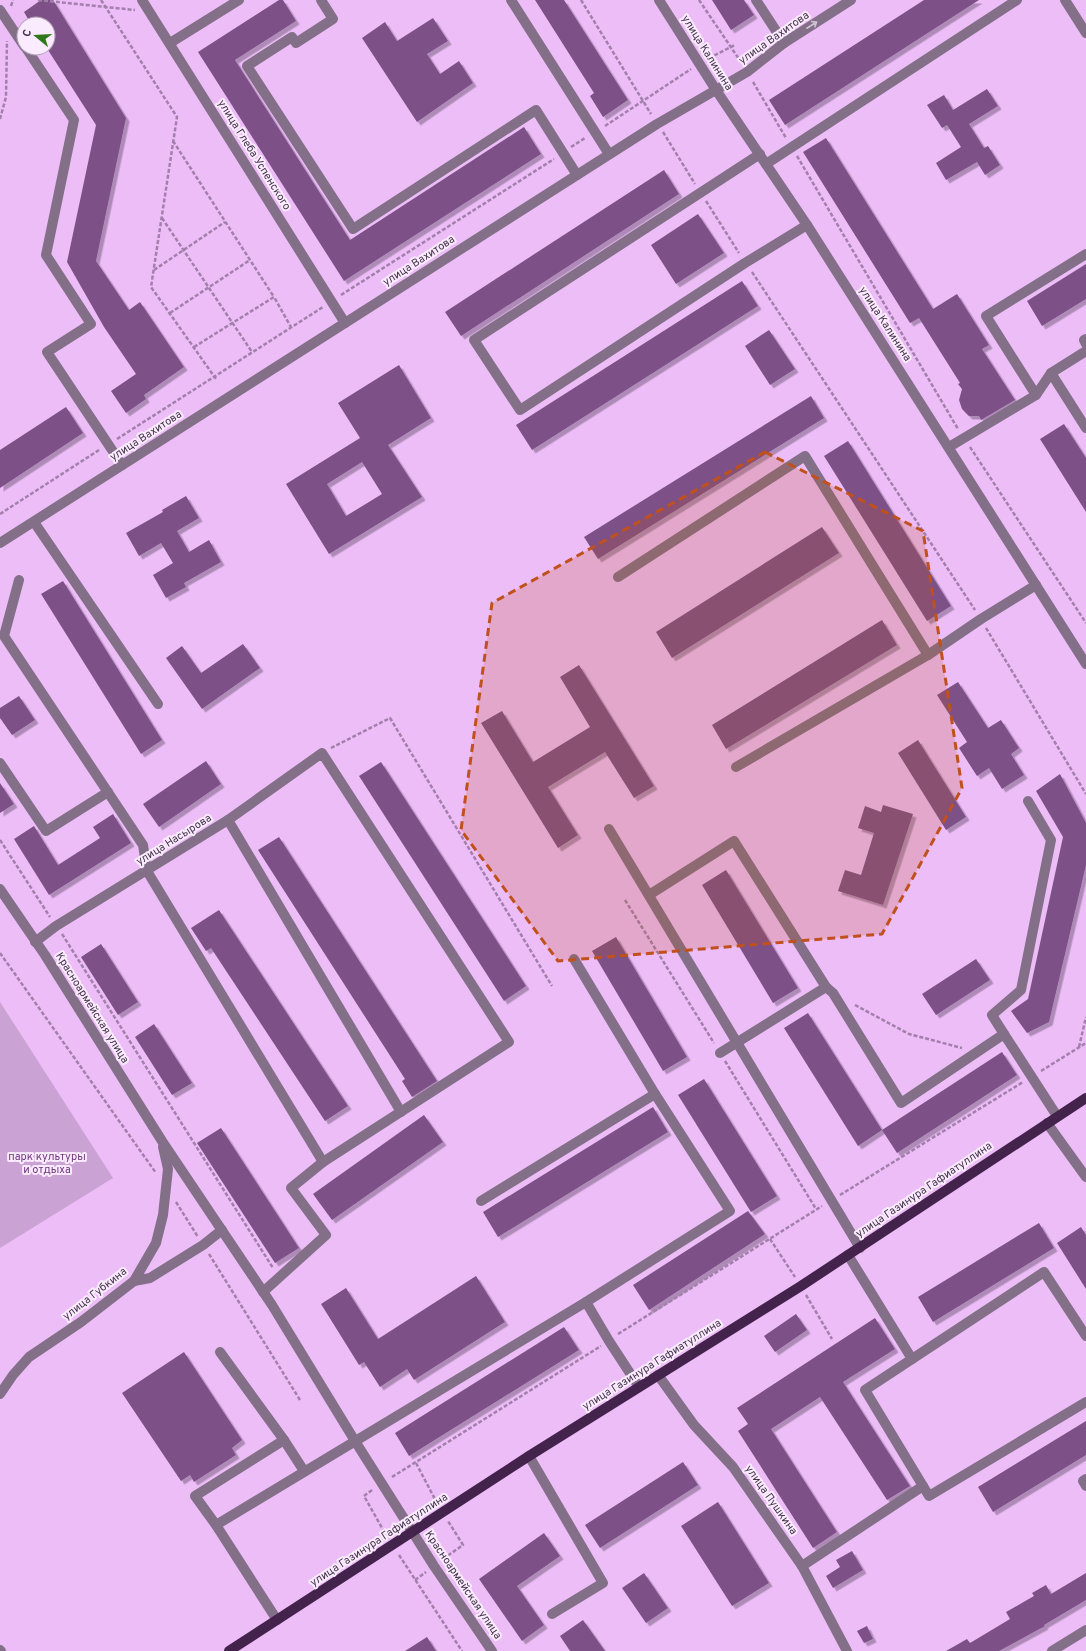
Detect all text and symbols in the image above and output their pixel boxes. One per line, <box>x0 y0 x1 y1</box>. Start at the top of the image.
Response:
street label: улица Вахитова <box>736 8 812 68</box>
street label: улица Калинина <box>678 13 736 93</box>
north arrow <box>16 16 56 56</box>
one-way arrow <box>807 20 818 29</box>
text: С <box>20 28 35 39</box>
street label: улица Глеба Успенского <box>214 97 294 213</box>
street label: улица Вахитова <box>380 232 458 289</box>
street label: улица Калинина <box>856 284 914 364</box>
street label: улица Вахитова <box>107 407 185 464</box>
street label: улица Насырова <box>134 811 214 869</box>
street label: Красноармейская улица <box>52 950 132 1066</box>
street label: улица Газинура Гафиатуллина <box>853 1139 995 1241</box>
park label: парк культуры и отдыха <box>8 1150 86 1177</box>
street label: улица Губкина <box>60 1265 130 1323</box>
street label: улица Газинура Гафиатуллина <box>580 1316 724 1414</box>
street label: улица Пушкина <box>742 1462 800 1538</box>
street label: улица Газинура Гафиатуллина <box>308 1490 451 1590</box>
street label: Красноармейская улица <box>421 1528 505 1642</box>

